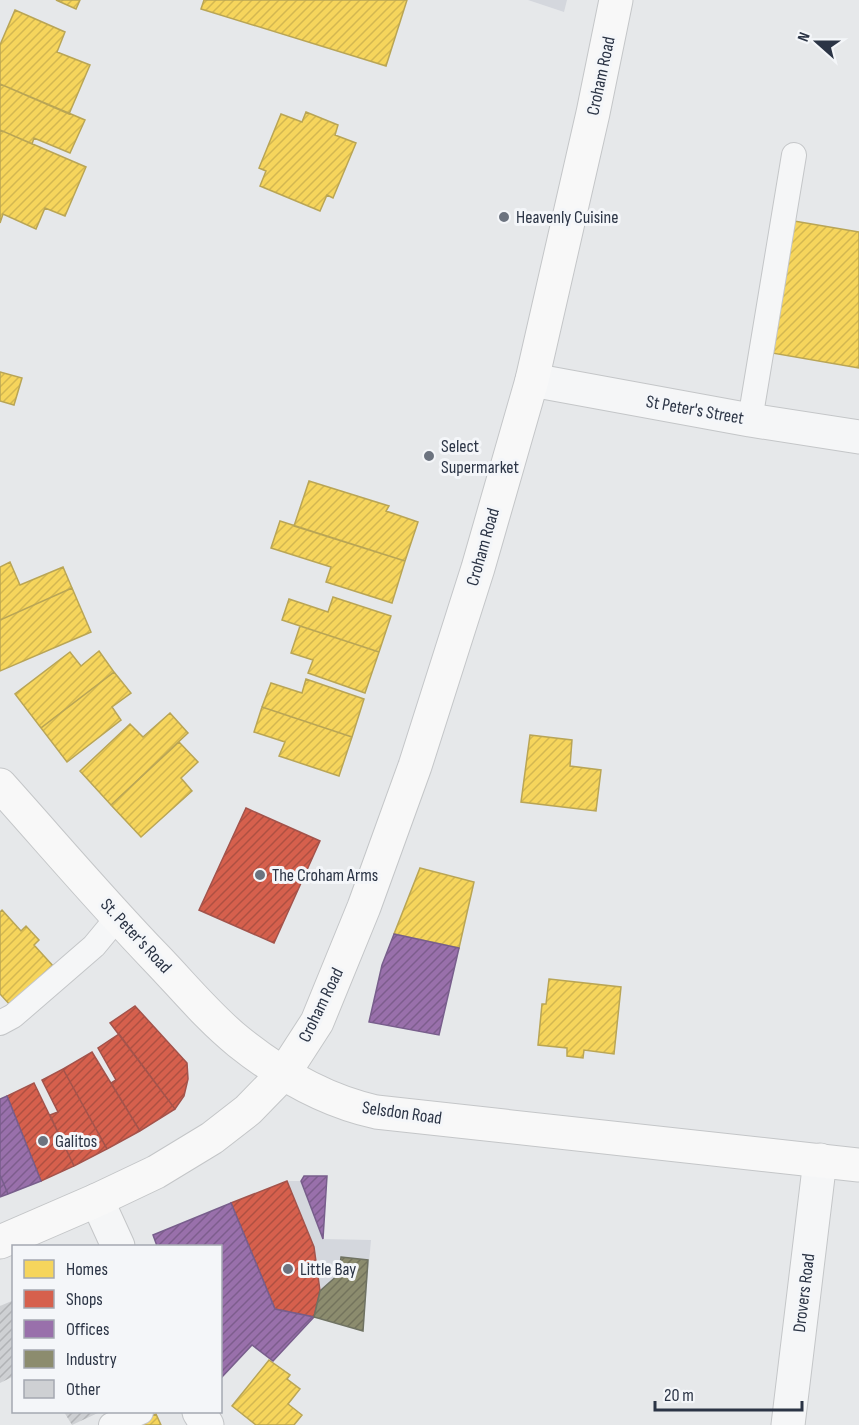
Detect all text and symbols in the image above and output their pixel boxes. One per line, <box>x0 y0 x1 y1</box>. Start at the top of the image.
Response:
north arrow <box>787 12 847 72</box>
text: N <box>794 30 815 45</box>
street label: Croham Road <box>582 35 620 117</box>
place label: Heavenly Cuisine <box>516 207 618 228</box>
marker: Heavenly Cuisine <box>497 210 511 224</box>
street label: St Peter's Street <box>645 391 746 429</box>
place label: Select Supermarket <box>441 436 520 478</box>
marker: Select Supermarket <box>422 449 436 463</box>
street label: Croham Road <box>462 506 504 588</box>
place label: The Croham Arms <box>272 865 378 886</box>
marker: The Croham Arms <box>253 868 267 882</box>
street label: St. Peter's Road <box>96 894 176 978</box>
street label: Croham Road <box>294 964 348 1046</box>
street label: Selsdon Road <box>361 1097 443 1129</box>
place label: Galitos <box>55 1131 97 1152</box>
marker: Galitos <box>36 1134 50 1148</box>
legend <box>12 1245 222 1413</box>
street label: Drovers Road <box>789 1252 819 1334</box>
text: Homes <box>66 1259 108 1280</box>
place label: Little Bay <box>300 1259 356 1280</box>
marker: Little Bay <box>281 1262 295 1276</box>
text: Shops <box>66 1289 103 1310</box>
text: Offices <box>66 1319 109 1340</box>
text: Industry <box>66 1349 117 1370</box>
scale bar <box>655 1374 802 1412</box>
text: Other <box>66 1379 100 1400</box>
text: 20 m <box>664 1385 694 1406</box>

